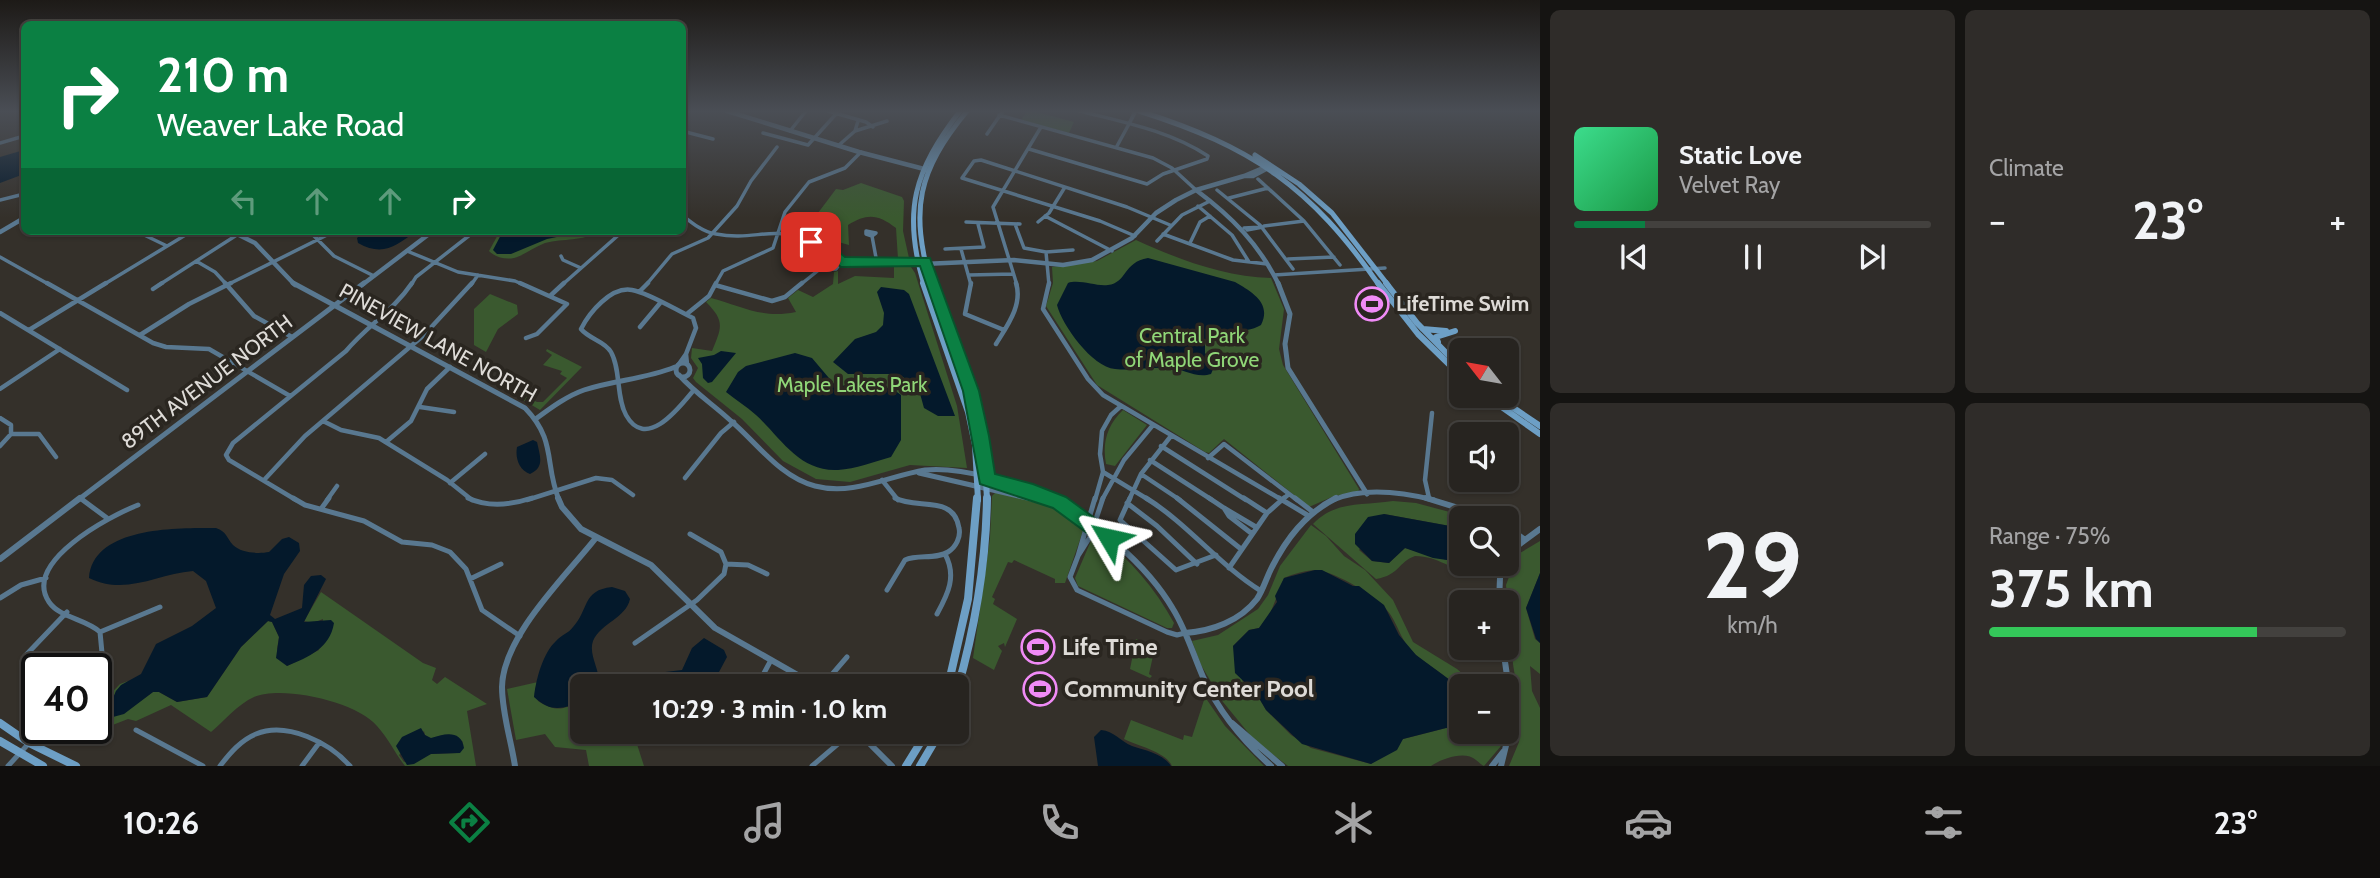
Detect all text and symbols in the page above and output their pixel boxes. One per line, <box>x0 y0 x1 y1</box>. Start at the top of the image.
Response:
text: 210 m <box>157 45 289 104</box>
icon: right <box>42 49 133 140</box>
text: Weaver Lake Road <box>157 105 404 144</box>
text: Static Love <box>1679 139 1802 171</box>
text: Climate <box>1989 154 2064 182</box>
text: Velvet Ray <box>1679 171 1780 199</box>
icon: left <box>225 182 263 220</box>
icon: ahead <box>298 182 336 220</box>
icon: ahead <box>371 182 409 220</box>
icon: right <box>444 182 482 220</box>
text: 23° <box>2132 189 2203 252</box>
text: − <box>1989 197 2006 244</box>
text: + <box>2329 197 2346 244</box>
pin <box>781 212 841 272</box>
icon: arrive <box>792 223 830 261</box>
icon: previous <box>1615 238 1653 276</box>
icon: pause <box>1734 238 1772 276</box>
icon: next <box>1853 238 1891 276</box>
street label: PINEVIEW LANE NORTH <box>335 278 541 407</box>
sports icon: LifeTime Swim <box>1353 285 1391 323</box>
place label: LifeTime Swim <box>1396 291 1529 316</box>
street label: 89TH AVENUE NORTH <box>116 309 297 454</box>
park label: Central Park of Maple Grove <box>1125 323 1260 372</box>
north arrow <box>1449 338 1519 408</box>
map controls <box>1449 338 1519 744</box>
park label: Maple Lakes Park <box>777 372 928 397</box>
button: sound <box>1449 422 1519 492</box>
position arrow <box>1072 501 1146 575</box>
button: search <box>1449 506 1519 576</box>
text: 29 <box>1703 510 1802 621</box>
text: Range · 75% <box>1989 522 2110 550</box>
text: 375 km <box>1989 557 2154 620</box>
button: + <box>1449 590 1519 660</box>
text: km/h <box>1727 611 1778 639</box>
sports icon: Life Time <box>1019 628 1057 666</box>
place label: Life Time <box>1062 632 1158 661</box>
speed limit sign: 40 <box>21 653 112 744</box>
sports icon: Community Center Pool <box>1021 670 1059 708</box>
place label: Community Center Pool <box>1064 674 1314 703</box>
button: − <box>1449 674 1519 744</box>
text: 10:29 · 3 min · 1.0 km <box>652 693 887 725</box>
icon: directions <box>445 798 494 847</box>
icon: music <box>740 798 789 847</box>
icon: phone <box>1035 798 1084 847</box>
icon: climate <box>1329 798 1378 847</box>
icon: car <box>1624 798 1673 847</box>
icon: filters <box>1919 798 1968 847</box>
text: 10:26 <box>123 803 199 842</box>
text: 23° <box>2214 803 2257 842</box>

